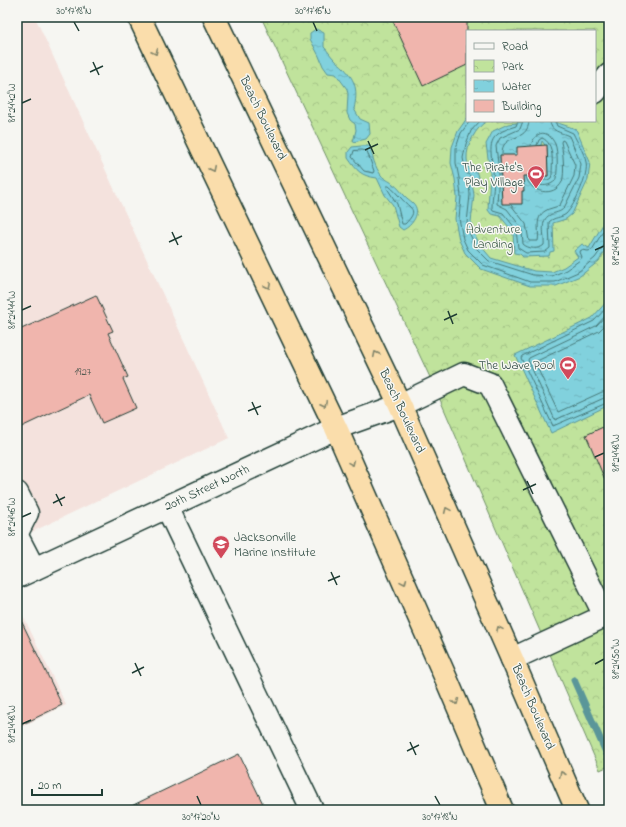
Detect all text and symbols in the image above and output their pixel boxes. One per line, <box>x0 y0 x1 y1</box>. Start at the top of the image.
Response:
text: 30°17'18"N <box>56 4 92 19</box>
text: 30°17'16"N <box>295 4 331 19</box>
legend <box>466 30 596 122</box>
text: Road <box>502 38 528 56</box>
one-way arrow <box>150 48 158 55</box>
text: Park <box>502 58 524 76</box>
street label: Beach Boulevard <box>234 72 292 164</box>
text: Water <box>502 78 531 96</box>
text: 81°24'42"W <box>5 83 20 122</box>
text: Building <box>501 98 541 117</box>
place label: The Pirate's Play Village <box>462 158 523 193</box>
sports icon: The Pirate's Play Village <box>526 164 546 189</box>
one-way arrow <box>207 165 215 173</box>
park label: Adventure Landing <box>466 220 520 255</box>
text: 81°24'46"W <box>609 227 624 265</box>
one-way arrow <box>263 282 271 290</box>
text: 81°24'44"W <box>5 291 20 329</box>
one-way arrow <box>373 350 381 358</box>
sports icon: The Wave Pool <box>558 355 578 380</box>
place label: The Wave Pool <box>479 356 555 375</box>
house number: 1927 <box>75 364 92 380</box>
street label: Beach Boulevard <box>374 365 430 457</box>
one-way arrow <box>319 399 327 407</box>
text: 81°24'48"W <box>609 434 624 472</box>
street label: 20th Street North <box>161 460 253 516</box>
one-way arrow <box>347 460 355 467</box>
text: 81°24'46"W <box>5 498 20 536</box>
one-way arrow <box>443 507 451 514</box>
place label: Jacksonville Marine Institute <box>234 528 316 562</box>
school or university icon: Jacksonville Marine Institute <box>211 534 231 559</box>
one-way arrow <box>399 578 407 586</box>
one-way arrow <box>496 626 504 634</box>
text: 81°24'50"W <box>609 639 624 679</box>
street label: Beach Boulevard <box>506 660 560 753</box>
one-way arrow <box>451 697 459 705</box>
text: 81°24'48"W <box>5 705 20 743</box>
scale bar <box>32 771 102 797</box>
one-way arrow <box>559 771 567 779</box>
text: 20 m <box>38 777 61 795</box>
text: 30°17'20"N <box>182 810 220 825</box>
text: 30°17'18"N <box>422 810 458 825</box>

